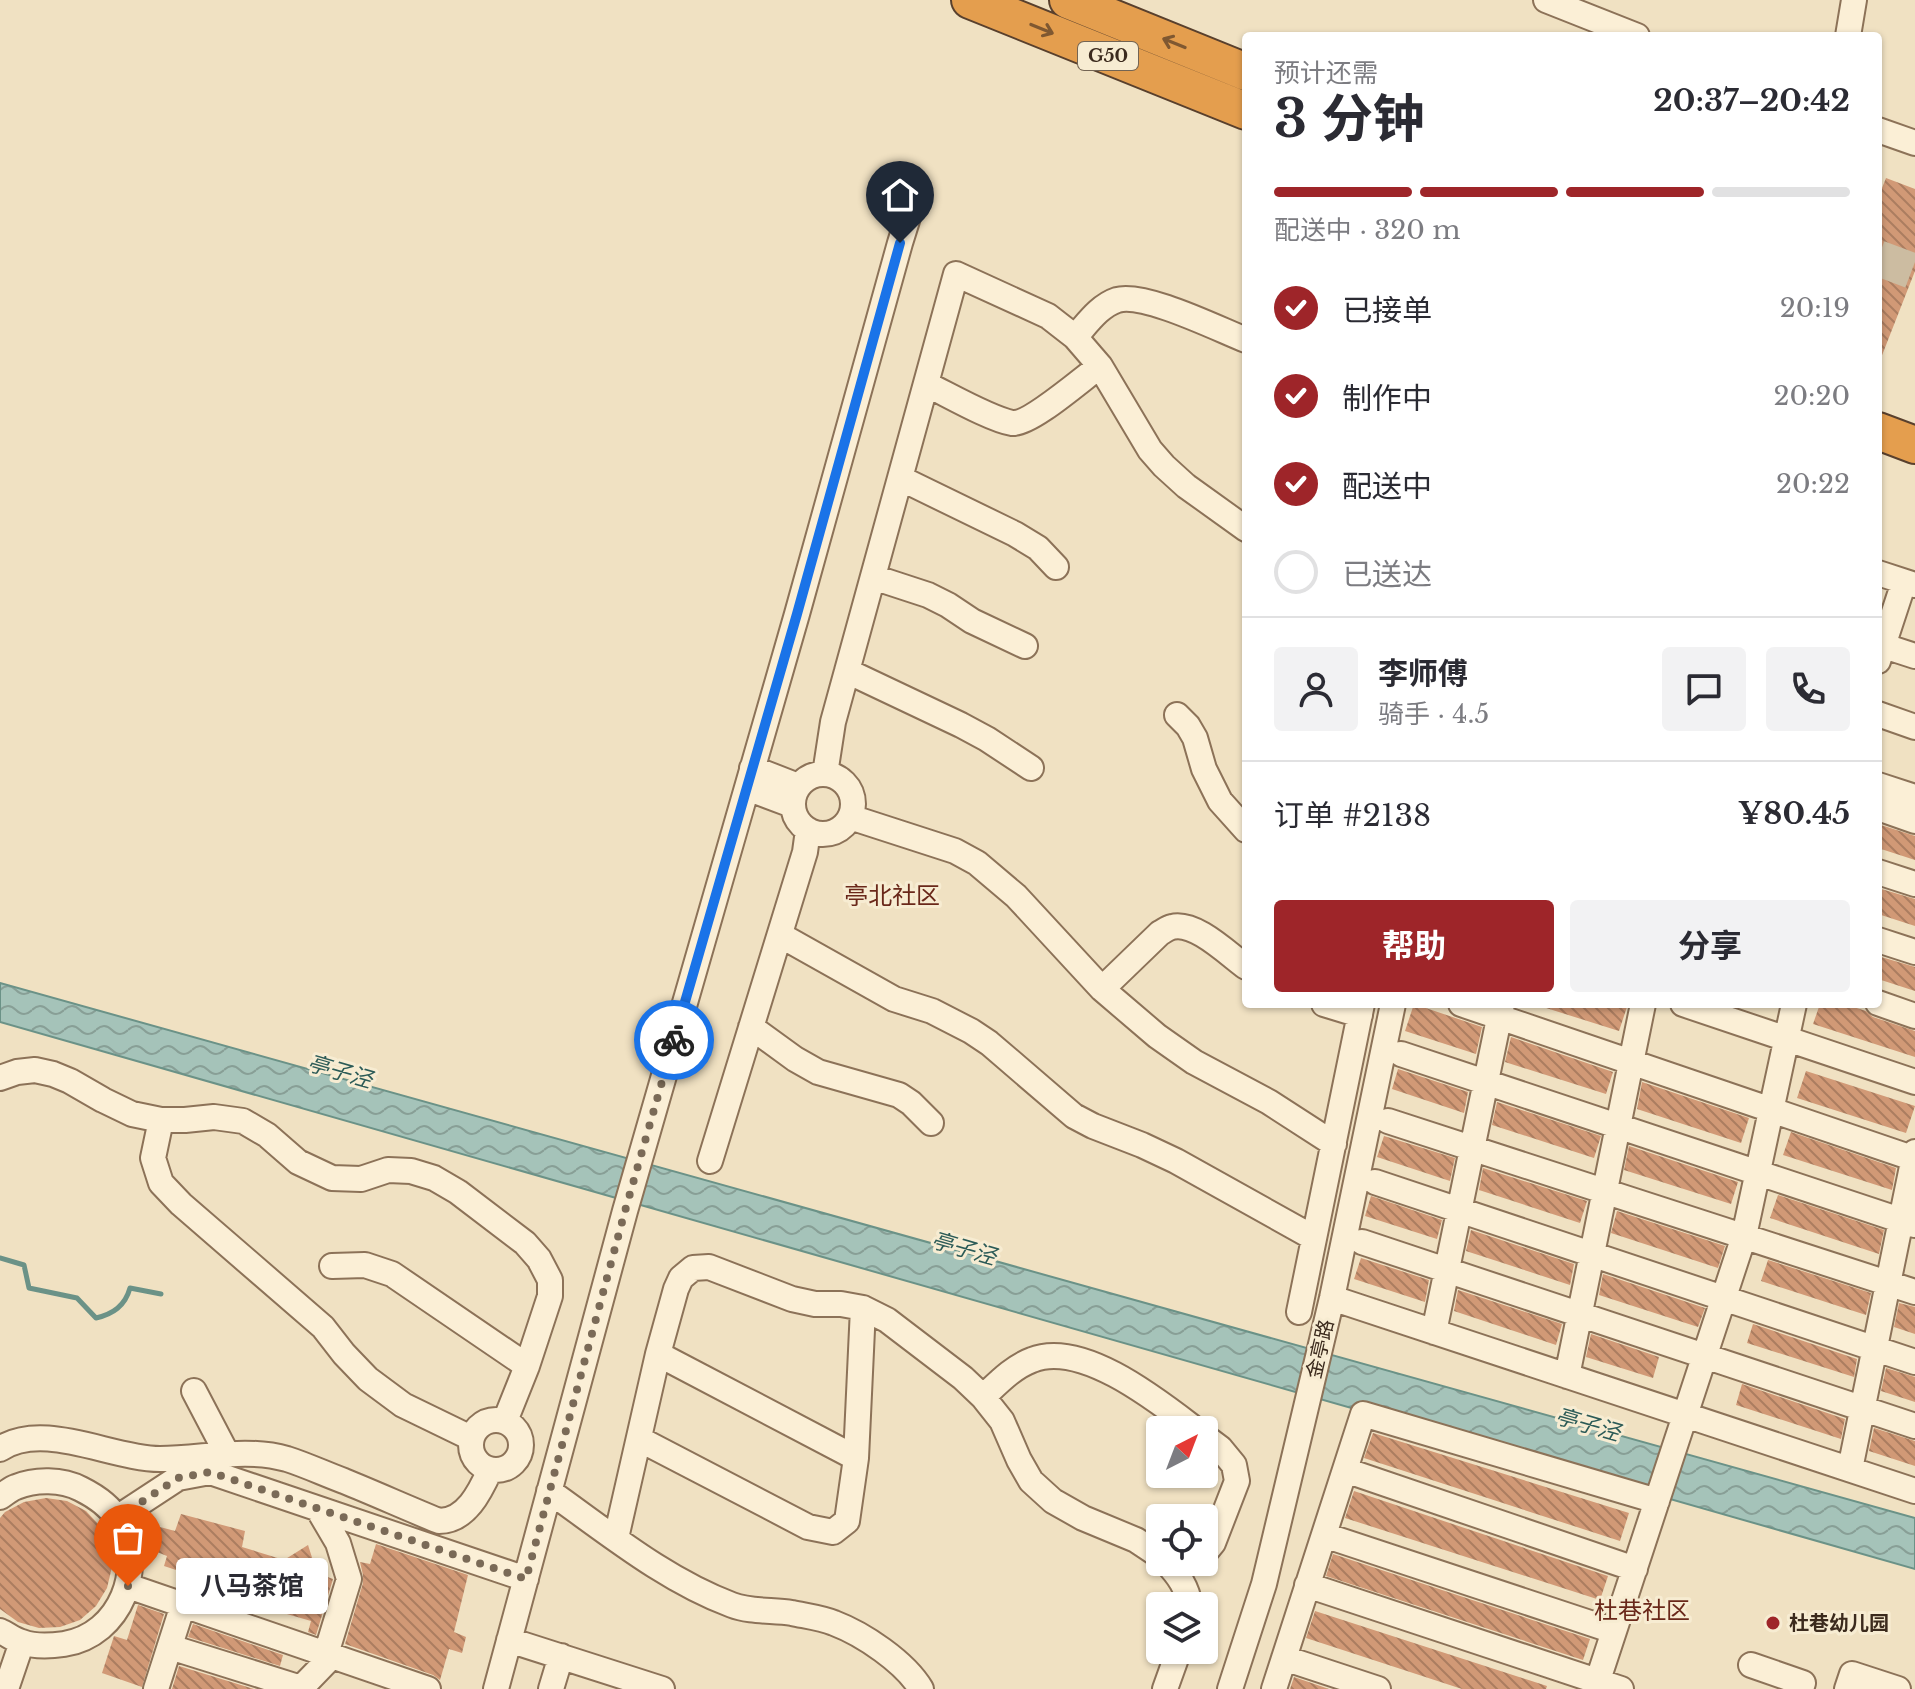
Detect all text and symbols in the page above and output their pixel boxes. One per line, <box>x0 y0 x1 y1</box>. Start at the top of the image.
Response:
one-way arrow <box>1029 23 1054 37</box>
one-way arrow <box>1162 35 1187 49</box>
road number: G50 <box>1078 42 1138 70</box>
text: 预计还需 <box>1274 57 1378 89</box>
text: 20:37–20:42 <box>1653 82 1850 119</box>
text: 3 分钟 <box>1274 87 1425 151</box>
pin <box>866 161 934 243</box>
icon: home <box>878 173 922 217</box>
text: 配送中 · 320 m <box>1274 214 1460 246</box>
icon: check <box>1274 286 1318 330</box>
text: 已接单 <box>1342 292 1432 329</box>
text: 20:19 <box>1780 292 1850 324</box>
icon: check <box>1274 374 1318 418</box>
text: 制作中 <box>1342 380 1432 417</box>
text: 20:20 <box>1773 380 1850 412</box>
icon: check <box>1274 462 1318 506</box>
text: 配送中 <box>1342 468 1432 505</box>
text: 20:22 <box>1776 468 1850 500</box>
text: 已送达 <box>1342 556 1432 593</box>
button: person <box>1274 647 1358 731</box>
button: chat <box>1662 647 1746 731</box>
button: phone <box>1766 647 1850 731</box>
text: 李师傅 <box>1378 655 1468 692</box>
text: 骑手 · 4.5 <box>1378 698 1489 730</box>
text: ¥80.45 <box>1738 795 1850 832</box>
text: 订单 #2138 <box>1274 797 1431 834</box>
district label: 亭北社区 <box>844 881 940 910</box>
button: 帮助 <box>1274 900 1554 992</box>
button: 分享 <box>1570 900 1850 992</box>
courier <box>634 1000 714 1080</box>
icon: bike <box>652 1018 696 1062</box>
water label: 亭子泾 <box>304 1049 377 1094</box>
water label: 亭子泾 <box>928 1226 1001 1271</box>
street label: 金亭路 <box>1302 1317 1338 1381</box>
water label: 亭子泾 <box>1552 1402 1625 1447</box>
north arrow <box>1146 1416 1218 1488</box>
map controls <box>1146 1416 1218 1664</box>
pin <box>94 1504 162 1586</box>
button: locate <box>1146 1504 1218 1576</box>
icon: bag <box>106 1516 150 1560</box>
callout: 八马茶馆 <box>176 1558 328 1614</box>
text: 八马茶馆 <box>200 1570 304 1602</box>
button: layers <box>1146 1592 1218 1664</box>
district label: 杜巷社区 <box>1594 1596 1690 1625</box>
place label: 杜巷幼儿园 <box>1789 1611 1889 1635</box>
marker: 杜巷幼儿园 <box>1764 1614 1782 1632</box>

